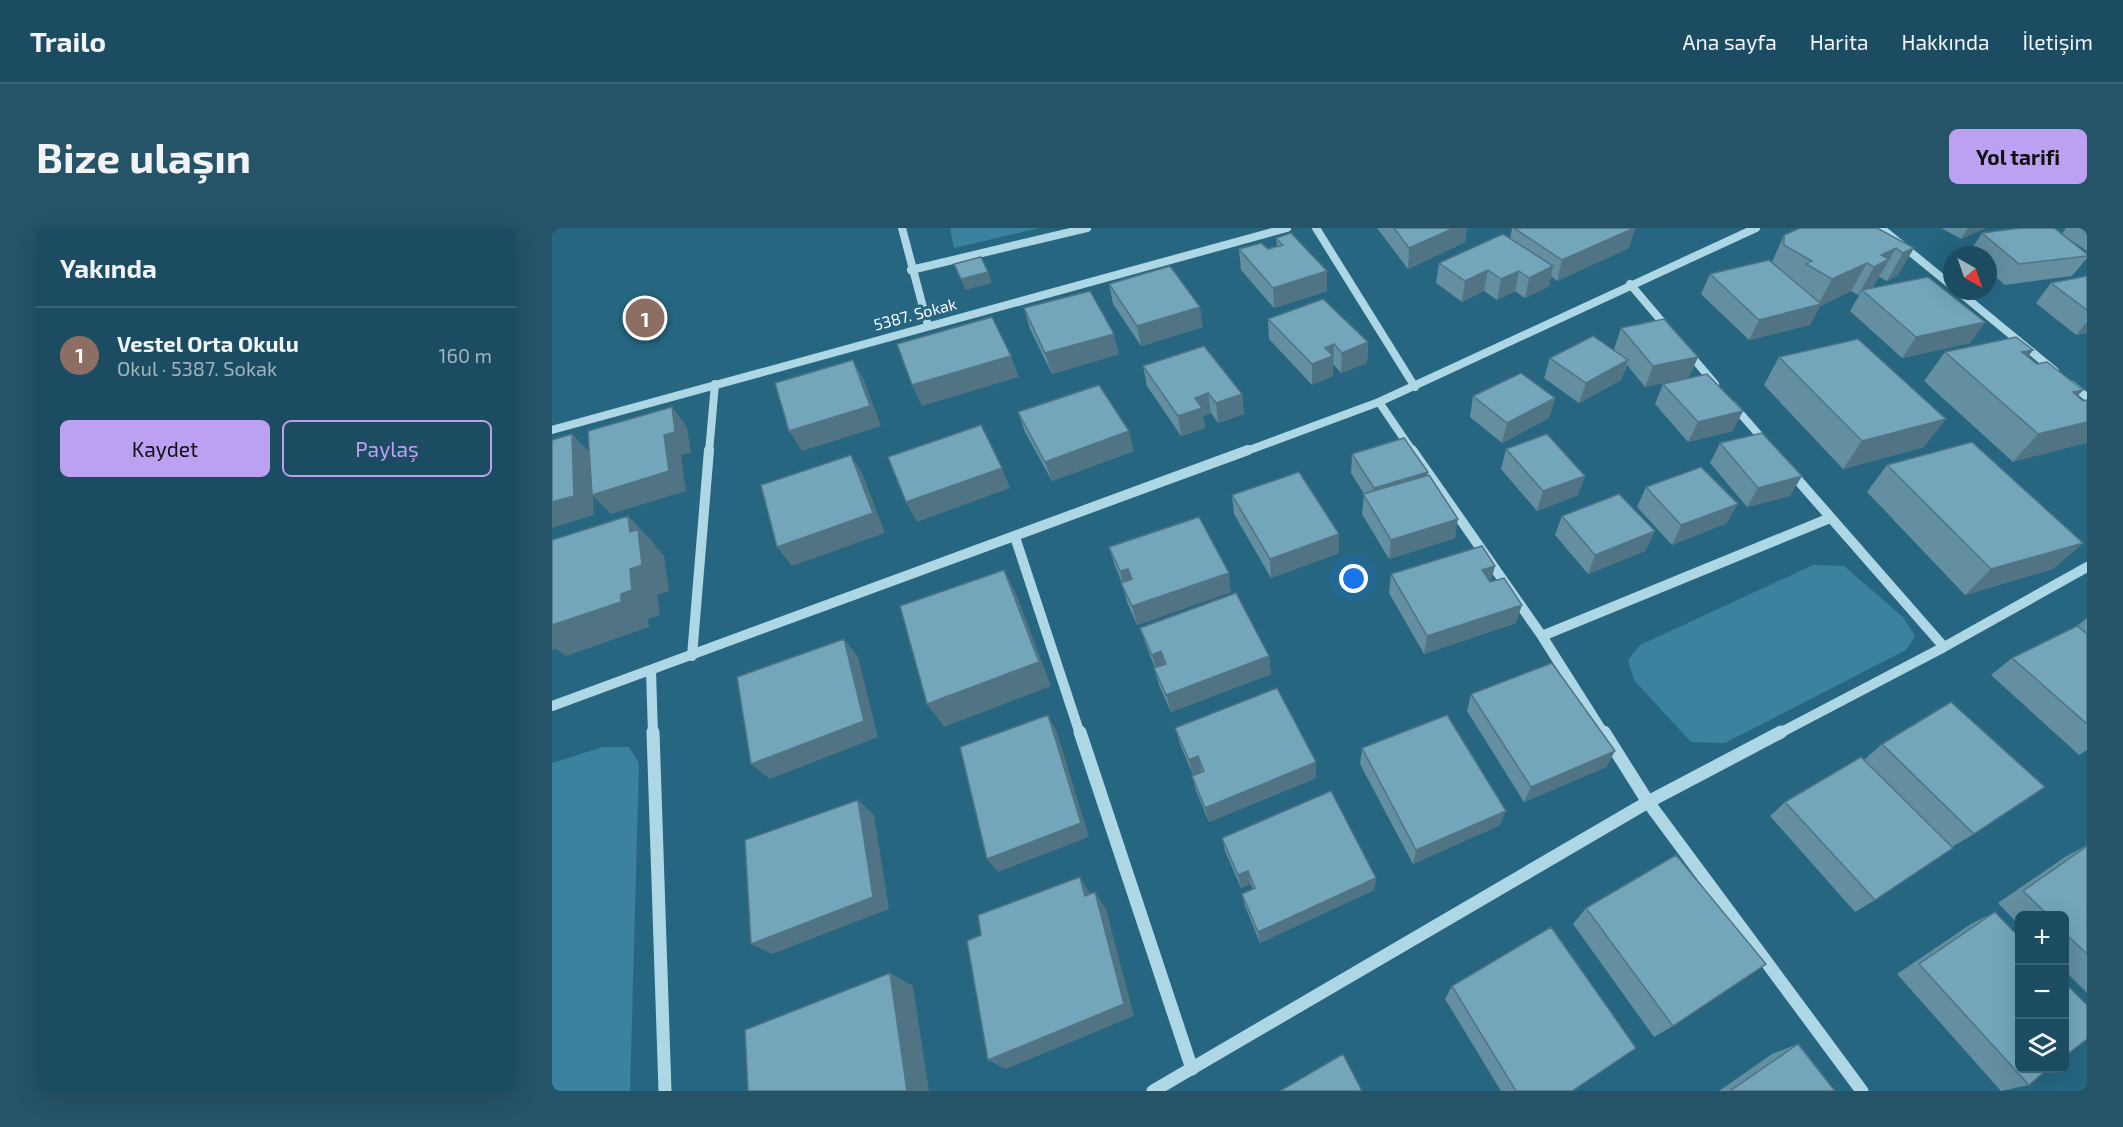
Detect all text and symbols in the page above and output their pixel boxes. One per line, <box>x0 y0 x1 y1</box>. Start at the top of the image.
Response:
text: Trailo <box>30 24 106 58</box>
text: Ana sayfa <box>1682 29 1777 54</box>
text: Harita <box>1810 29 1869 54</box>
text: Hakkında <box>1902 29 1989 54</box>
text: İletişim <box>2022 29 2093 54</box>
button: Yol tarifi <box>1949 129 2087 184</box>
text: Bize ulaşın <box>36 131 251 181</box>
north arrow <box>1943 246 1997 300</box>
text: Yakında <box>60 252 157 283</box>
street label: 5387. Sokak <box>871 293 958 334</box>
pin: 1 <box>626 296 664 340</box>
text: Vestel Orta Okulu <box>117 330 299 356</box>
text: 1 <box>75 343 84 367</box>
text: 160 m <box>439 343 492 367</box>
text: Okul · 5387. Sokak <box>117 356 277 380</box>
button: Kaydet <box>60 420 270 477</box>
button: Paylaş <box>282 420 492 477</box>
your location <box>1339 564 1368 593</box>
map controls <box>2015 911 2069 1073</box>
button: + <box>2015 911 2069 965</box>
button: − <box>2015 965 2069 1019</box>
button: layers <box>2015 1019 2069 1073</box>

